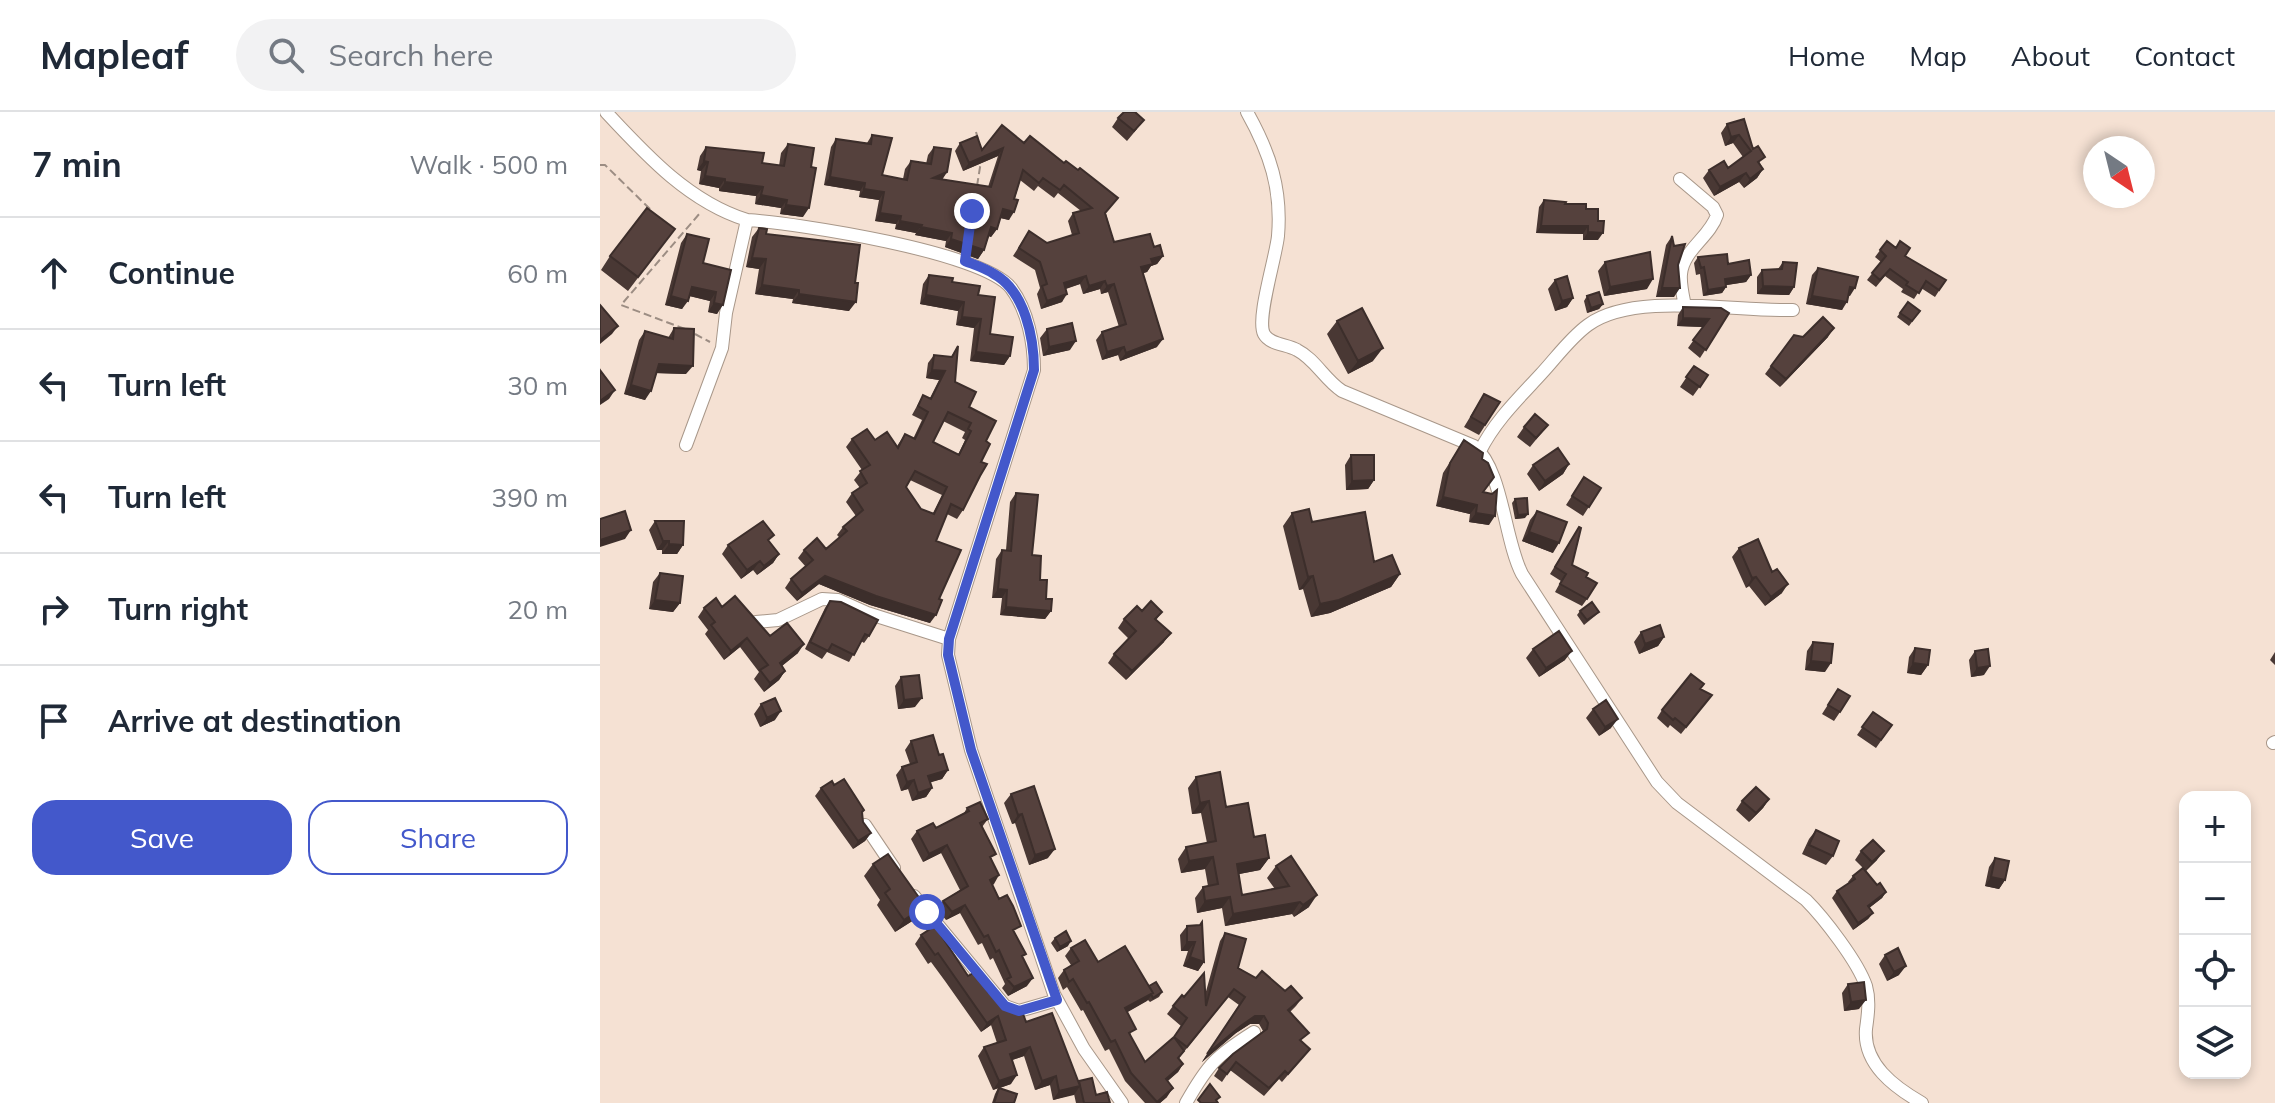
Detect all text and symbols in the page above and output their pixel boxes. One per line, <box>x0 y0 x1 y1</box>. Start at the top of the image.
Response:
search box <box>236 19 796 91</box>
text: Mapleaf <box>40 31 188 79</box>
icon: search <box>264 33 308 77</box>
text: Search here <box>328 36 493 74</box>
text: Home <box>1788 38 1865 73</box>
text: Map <box>1909 38 1967 73</box>
text: About <box>2011 38 2090 73</box>
text: Contact <box>2134 38 2235 73</box>
north arrow <box>2083 136 2155 208</box>
text: 7 min <box>32 143 122 186</box>
text: Walk · 500 m <box>409 148 568 181</box>
route end <box>954 193 990 229</box>
icon: ahead <box>32 251 76 295</box>
text: Continue <box>108 254 235 292</box>
text: 60 m <box>507 257 568 290</box>
icon: left <box>32 363 76 407</box>
text: Turn left <box>108 366 226 404</box>
text: 30 m <box>507 369 568 402</box>
icon: left <box>32 475 76 519</box>
text: Turn left <box>108 478 226 516</box>
text: 390 m <box>492 481 568 514</box>
icon: right <box>32 587 76 631</box>
text: Turn right <box>108 590 248 628</box>
text: 20 m <box>507 593 568 626</box>
icon: arrive <box>32 699 76 743</box>
text: Arrive at destination <box>108 702 402 740</box>
map controls <box>2179 791 2251 1079</box>
button: + <box>2179 791 2251 863</box>
button: Save <box>32 800 292 875</box>
button: Share <box>308 800 568 875</box>
button: − <box>2179 863 2251 935</box>
route start <box>909 894 945 930</box>
button: locate <box>2179 935 2251 1007</box>
button: layers <box>2179 1007 2251 1079</box>

